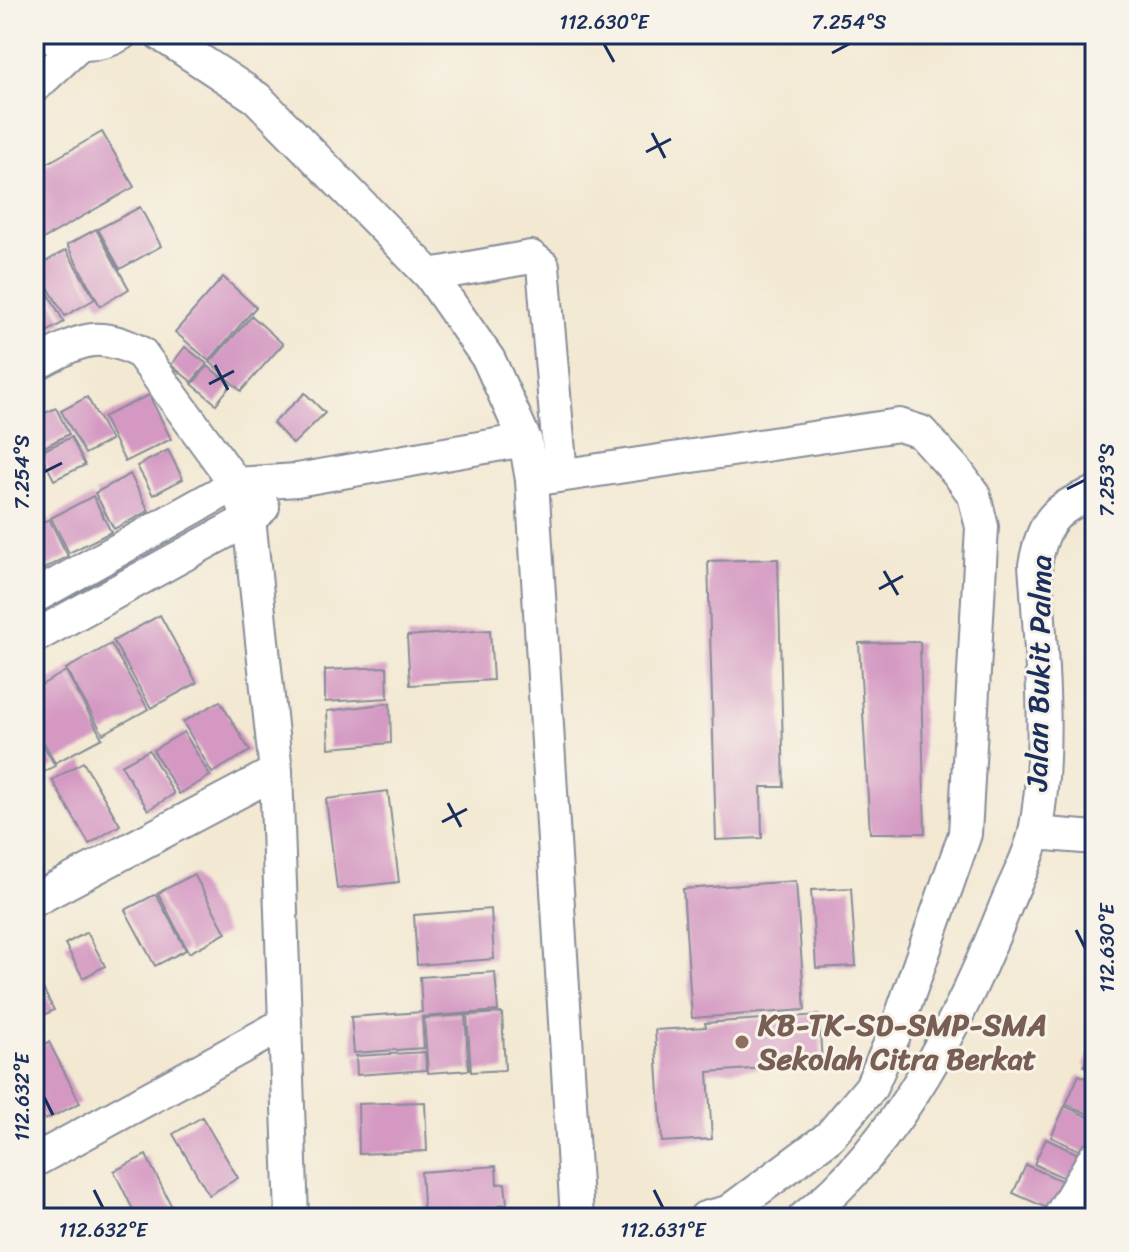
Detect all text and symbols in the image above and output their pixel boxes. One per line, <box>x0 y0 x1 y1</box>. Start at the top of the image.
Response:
text: 112.630°E <box>559 5 651 40</box>
text: 7.254°S <box>812 5 887 40</box>
text: 7.254°S <box>5 434 40 509</box>
text: 7.253°S <box>1090 443 1125 517</box>
street label: Jalan Bukit Palma <box>1010 555 1068 792</box>
text: 112.630°E <box>1090 901 1125 993</box>
place label: KB-TK-SD-SMP-SMA Sekolah Citra Berkat <box>757 998 1047 1086</box>
marker: KB-TK-SD-SMP-SMA Sekolah Citra Berkat <box>733 1033 751 1051</box>
text: 112.632°E <box>5 1051 40 1141</box>
text: 112.632°E <box>59 1213 149 1248</box>
text: 112.631°E <box>620 1213 708 1248</box>

